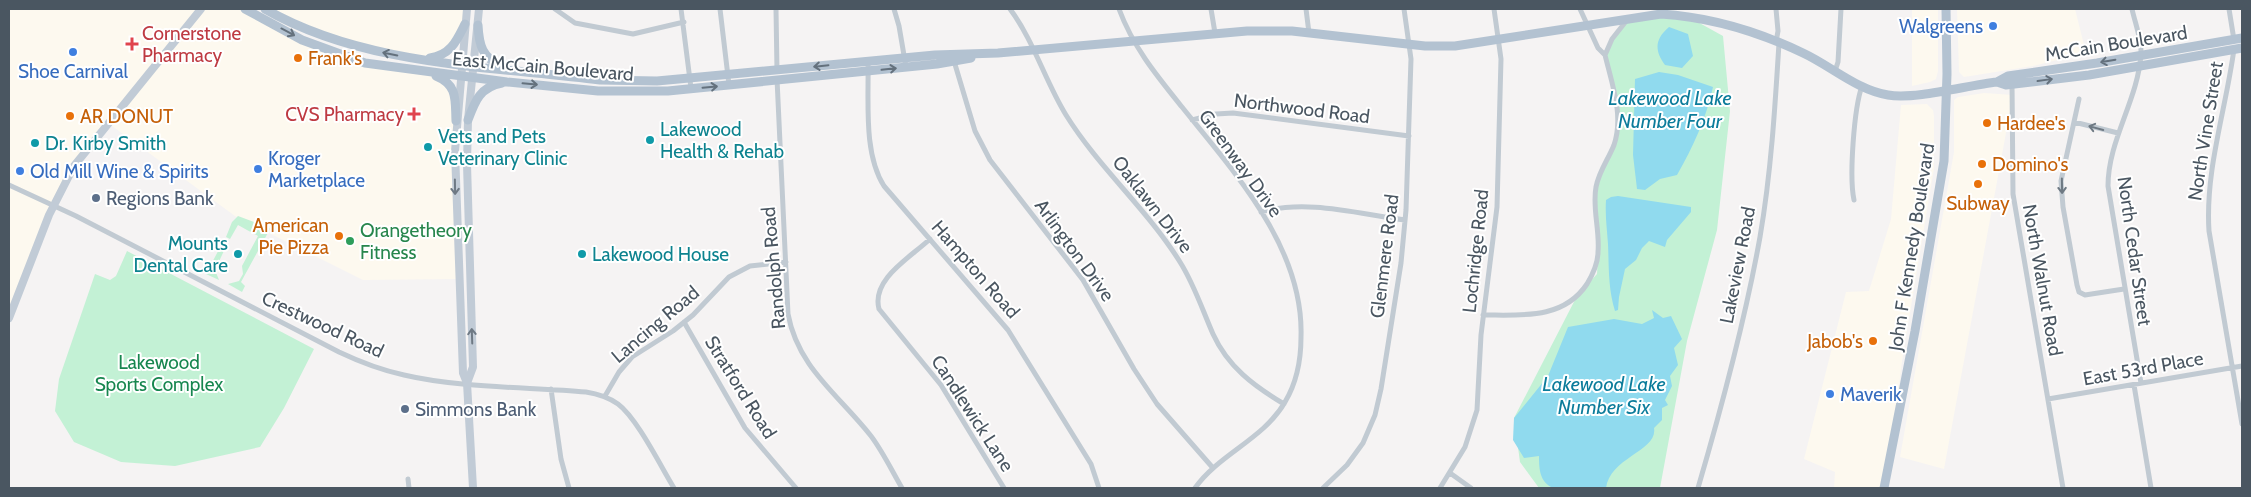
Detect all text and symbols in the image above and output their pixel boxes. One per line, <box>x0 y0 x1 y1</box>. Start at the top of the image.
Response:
place label: Walgreens <box>1899 15 1983 38</box>
marker: Walgreens <box>1987 20 1999 32</box>
street label: McCain Boulevard <box>2043 21 2189 66</box>
place label: Cornerstone Pharmacy <box>142 22 242 67</box>
one-way arrow <box>280 28 295 37</box>
marker: Cornerstone Pharmacy <box>126 38 138 50</box>
marker: Shoe Carnival <box>67 46 79 58</box>
place label: Frank's <box>308 47 362 70</box>
street label: East McCain Boulevard <box>451 47 635 86</box>
one-way arrow <box>382 49 398 59</box>
marker: Frank's <box>292 52 304 64</box>
one-way arrow <box>2100 57 2116 67</box>
street label: North Vine Street <box>2183 59 2228 202</box>
place label: Shoe Carnival <box>18 60 129 83</box>
one-way arrow <box>813 61 829 71</box>
one-way arrow <box>881 64 897 74</box>
one-way arrow <box>2037 75 2053 85</box>
one-way arrow <box>522 80 538 89</box>
one-way arrow <box>701 82 717 92</box>
water label: Lakewood Lake Number Four <box>1608 86 1732 133</box>
street label: Northwood Road <box>1233 89 1371 128</box>
place label: CVS Pharmacy <box>285 103 404 126</box>
place label: AR DONUT <box>80 105 173 128</box>
street label: Greenway Drive <box>1194 105 1287 222</box>
marker: CVS Pharmacy <box>408 108 420 120</box>
marker: AR DONUT <box>64 110 76 122</box>
place label: Hardee's <box>1997 112 2066 135</box>
marker: Hardee's <box>1981 117 1993 129</box>
place label: Lakewood Health & Rehab <box>660 118 784 163</box>
one-way arrow <box>2088 122 2104 132</box>
place label: Vets and Pets Veterinary Clinic <box>438 125 568 170</box>
place label: Dr. Kirby Smith <box>45 132 166 155</box>
marker: Lakewood Health & Rehab <box>644 134 656 146</box>
marker: Dr. Kirby Smith <box>29 137 41 149</box>
marker: Vets and Pets Veterinary Clinic <box>422 141 434 153</box>
street label: John F Kennedy Boulevard <box>1884 142 1939 354</box>
place label: Kroger Marketplace <box>268 147 365 192</box>
street label: Oaklawn Drive <box>1108 151 1198 258</box>
place label: Domino's <box>1992 153 2069 176</box>
marker: Domino's <box>1976 158 1988 170</box>
place label: Old Mill Wine & Spirits <box>30 160 209 183</box>
marker: Kroger Marketplace <box>252 163 264 175</box>
marker: Old Mill Wine & Spirits <box>14 165 26 177</box>
street label: North Cedar Street <box>2113 175 2156 328</box>
one-way arrow <box>450 178 460 195</box>
marker: Subway <box>1972 178 1984 190</box>
one-way arrow <box>2057 178 2067 194</box>
place label: Regions Bank <box>106 187 214 210</box>
street label: Lochridge Road <box>1458 188 1493 314</box>
marker: Regions Bank <box>90 192 102 204</box>
place label: Subway <box>1946 192 2010 215</box>
street label: Glenmere Road <box>1365 193 1404 319</box>
street label: Arlington Drive <box>1030 195 1120 306</box>
street label: North Walnut Road <box>2018 202 2067 358</box>
street label: Lakeview Road <box>1715 205 1760 326</box>
street label: Randolph Road <box>757 206 790 330</box>
place label: American Pie Pizza <box>253 214 329 259</box>
street label: Hampton Road <box>927 216 1024 323</box>
place label: Orangetheory Fitness <box>360 219 472 264</box>
marker: American Pie Pizza <box>333 230 345 242</box>
place label: Mounts Dental Care <box>134 232 228 277</box>
marker: Orangetheory Fitness <box>344 235 356 247</box>
place label: Lakewood House <box>592 243 729 266</box>
marker: Mounts Dental Care <box>232 248 244 260</box>
marker: Lakewood House <box>576 248 588 260</box>
street label: Lancing Road <box>607 281 704 368</box>
street label: Crestwood Road <box>258 286 387 363</box>
one-way arrow <box>467 328 477 344</box>
place label: Jabob's <box>1806 330 1863 353</box>
street label: Stratford Road <box>700 332 781 443</box>
marker: Jabob's <box>1867 335 1879 347</box>
street label: East 53rd Place <box>2081 347 2205 390</box>
park label: Lakewood Sports Complex <box>95 351 223 396</box>
street label: Candlewick Lane <box>926 351 1019 476</box>
water label: Lakewood Lake Number Six <box>1542 372 1666 419</box>
place label: Maverik <box>1840 383 1902 406</box>
marker: Maverik <box>1824 388 1836 400</box>
place label: Simmons Bank <box>415 398 537 421</box>
marker: Simmons Bank <box>399 403 411 415</box>

